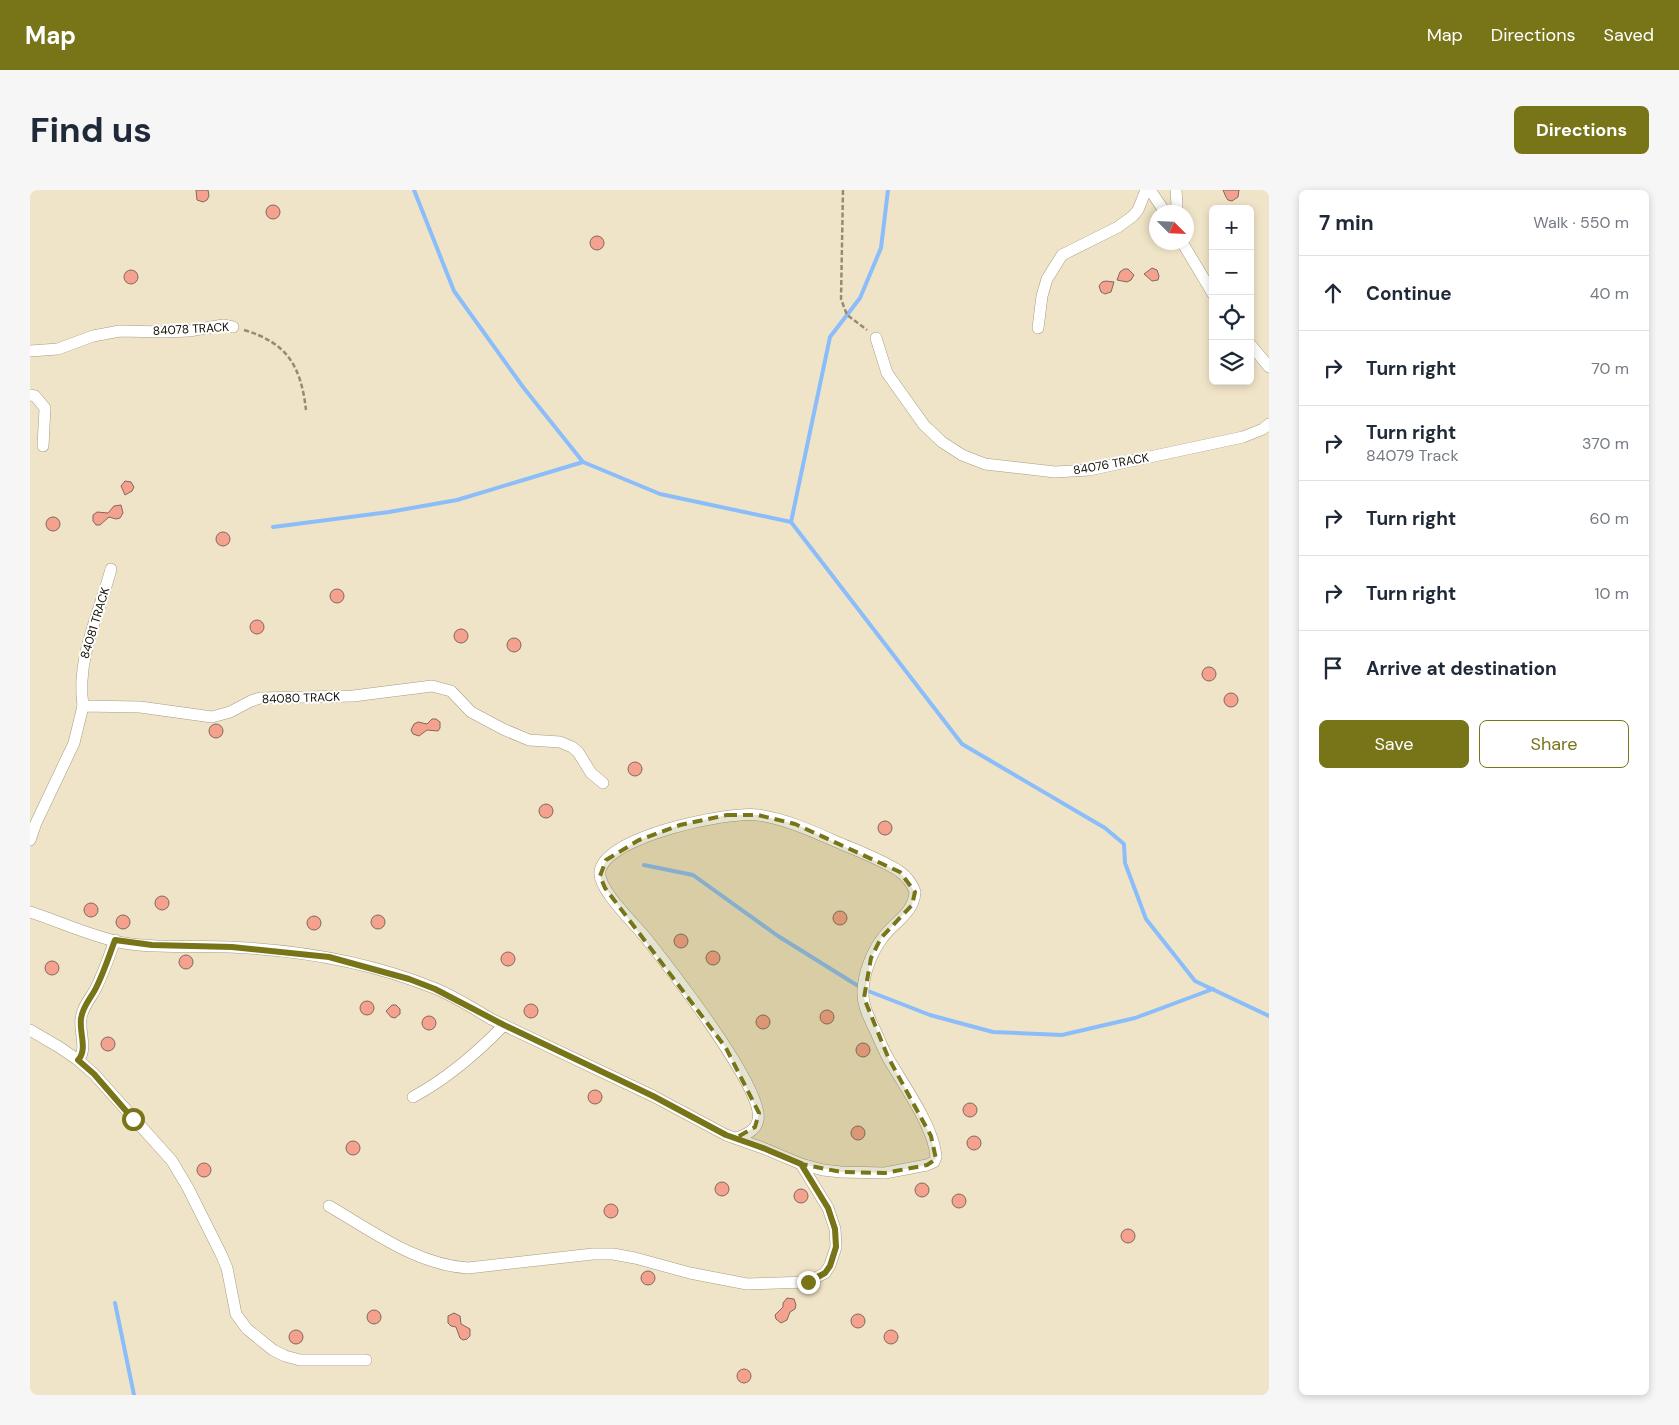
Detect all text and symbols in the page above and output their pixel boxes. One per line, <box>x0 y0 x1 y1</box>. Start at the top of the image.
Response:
text: Map <box>25 20 76 51</box>
text: Map <box>1427 23 1463 47</box>
text: Directions <box>1491 23 1576 47</box>
text: Saved <box>1604 23 1654 47</box>
button: Directions <box>1514 106 1649 154</box>
text: Find us <box>30 107 152 153</box>
north arrow <box>1149 205 1194 250</box>
map controls <box>1209 205 1254 385</box>
button: + <box>1209 205 1254 250</box>
text: 7 min <box>1319 209 1374 237</box>
text: Walk · 550 m <box>1533 212 1629 233</box>
button: − <box>1209 250 1254 295</box>
icon: ahead <box>1319 279 1347 307</box>
text: Continue <box>1366 281 1452 306</box>
text: 40 m <box>1590 283 1629 304</box>
button: locate <box>1209 295 1254 340</box>
street label: 84078 TRACK <box>152 319 230 339</box>
button: layers <box>1209 340 1254 385</box>
icon: right <box>1319 354 1347 382</box>
text: Turn right <box>1366 356 1456 381</box>
text: 70 m <box>1591 358 1629 379</box>
text: Turn right <box>1366 420 1456 445</box>
icon: right <box>1319 429 1347 457</box>
text: 370 m <box>1582 433 1629 454</box>
text: 84079 Track <box>1366 445 1459 466</box>
street label: 84076 TRACK <box>1072 449 1150 479</box>
icon: right <box>1319 504 1347 532</box>
text: Turn right <box>1366 506 1456 531</box>
text: 60 m <box>1589 508 1629 529</box>
icon: right <box>1319 579 1347 607</box>
text: Turn right <box>1366 581 1456 606</box>
text: 10 m <box>1595 583 1629 604</box>
street label: 84081 TRACK <box>77 585 113 661</box>
icon: arrive <box>1319 654 1347 682</box>
text: Arrive at destination <box>1366 656 1557 681</box>
street label: 84080 TRACK <box>262 689 340 707</box>
button: Save <box>1319 720 1469 768</box>
button: Share <box>1479 720 1629 768</box>
route start <box>122 1108 145 1131</box>
route end <box>797 1271 820 1294</box>

